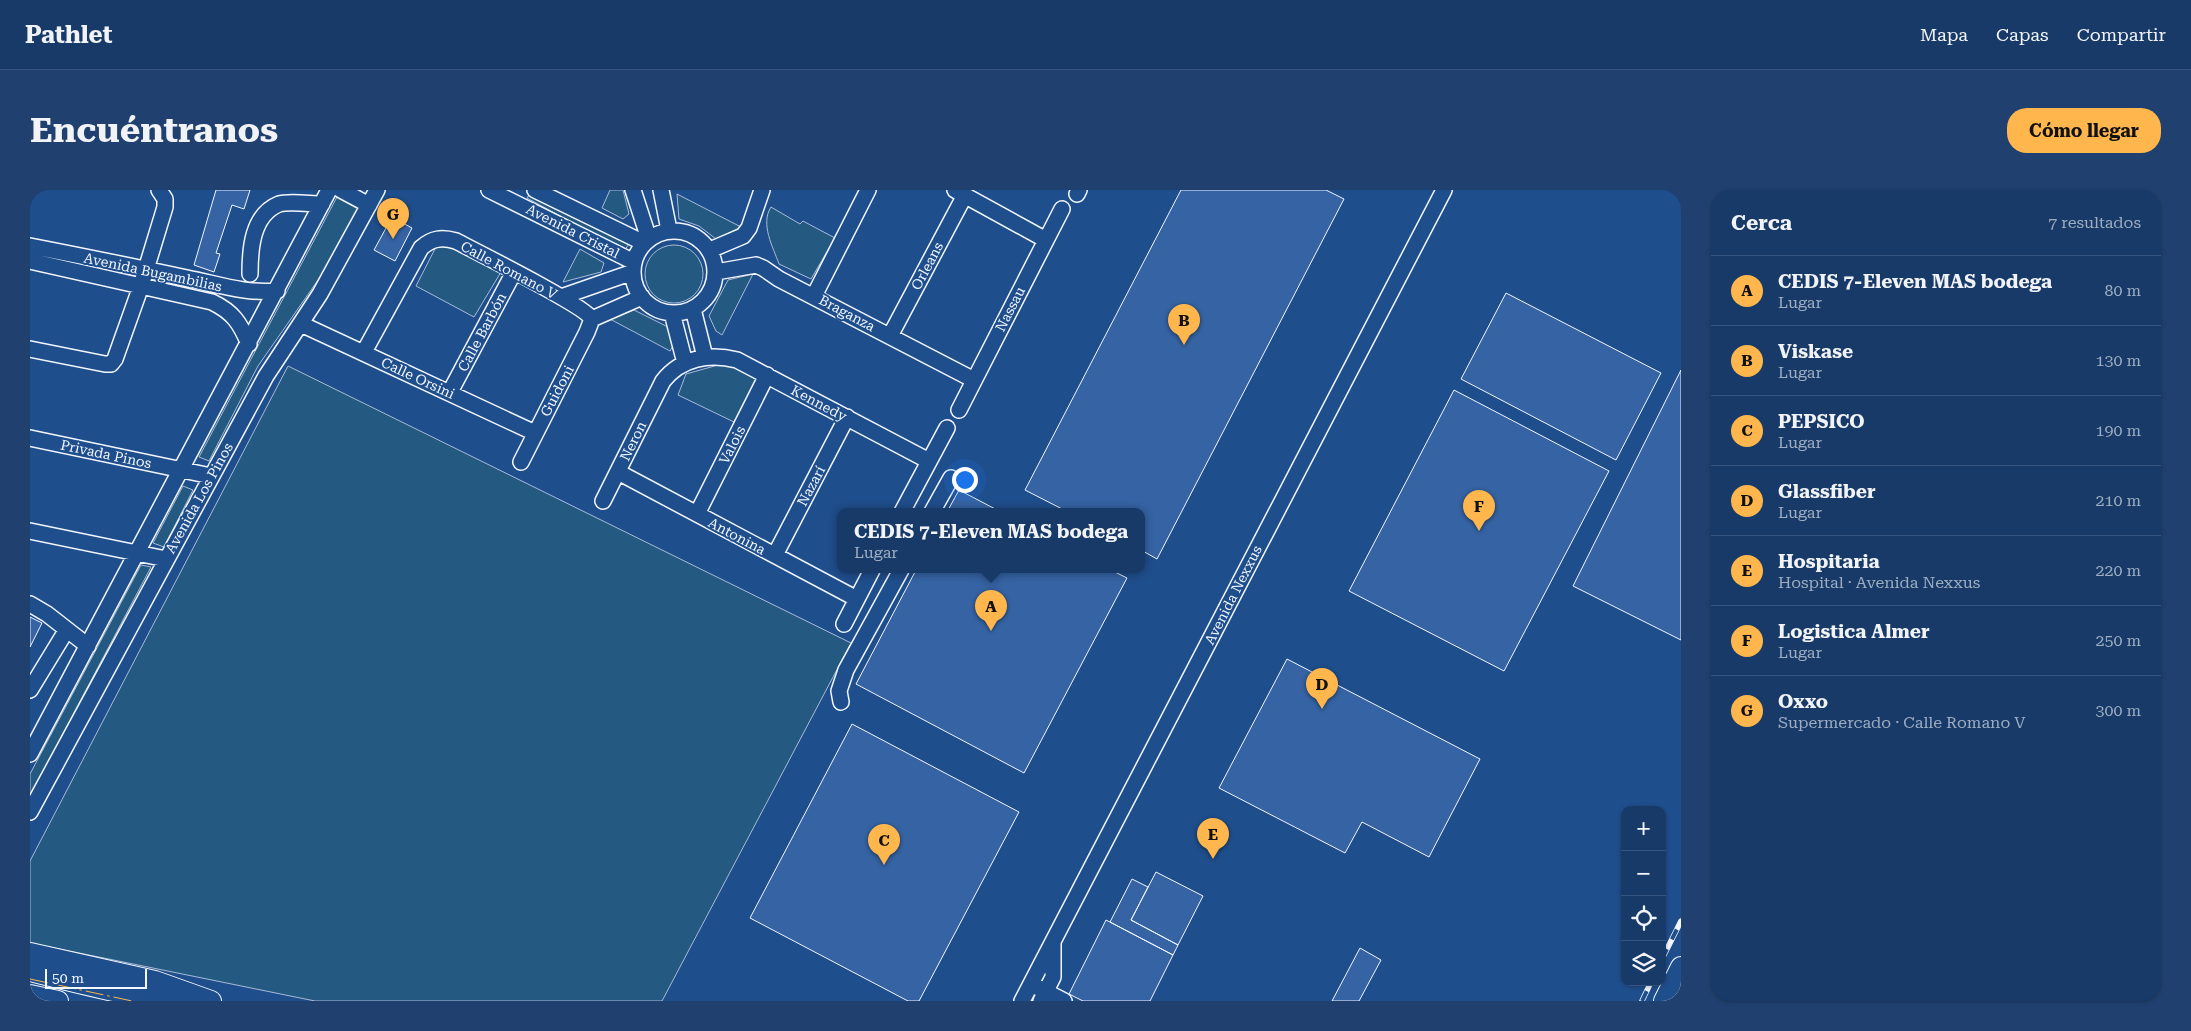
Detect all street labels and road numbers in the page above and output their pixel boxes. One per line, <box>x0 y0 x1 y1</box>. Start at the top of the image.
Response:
street label: Avenida Cristal <box>524 201 623 262</box>
street label: Calle Romano V <box>458 238 560 302</box>
street label: Orleans <box>908 239 946 293</box>
street label: Avenida Bugambilias <box>82 250 224 295</box>
street label: Nassau <box>992 284 1028 334</box>
street label: Calle Barbón <box>455 290 509 374</box>
street label: Braganza <box>816 292 878 335</box>
street label: Calle Orsini <box>379 354 458 402</box>
street label: Guidoni <box>537 362 577 419</box>
street label: Kennedy <box>788 382 850 425</box>
street label: Neron <box>617 419 649 463</box>
street label: Valois <box>716 423 748 467</box>
street label: Privada Pinos <box>59 437 153 472</box>
street label: Avenida Los Pinos <box>162 440 236 556</box>
street label: Nazarí <box>794 463 828 509</box>
street label: Antonina <box>706 514 769 558</box>
street label: Avenida Nexxus <box>1201 542 1265 647</box>

